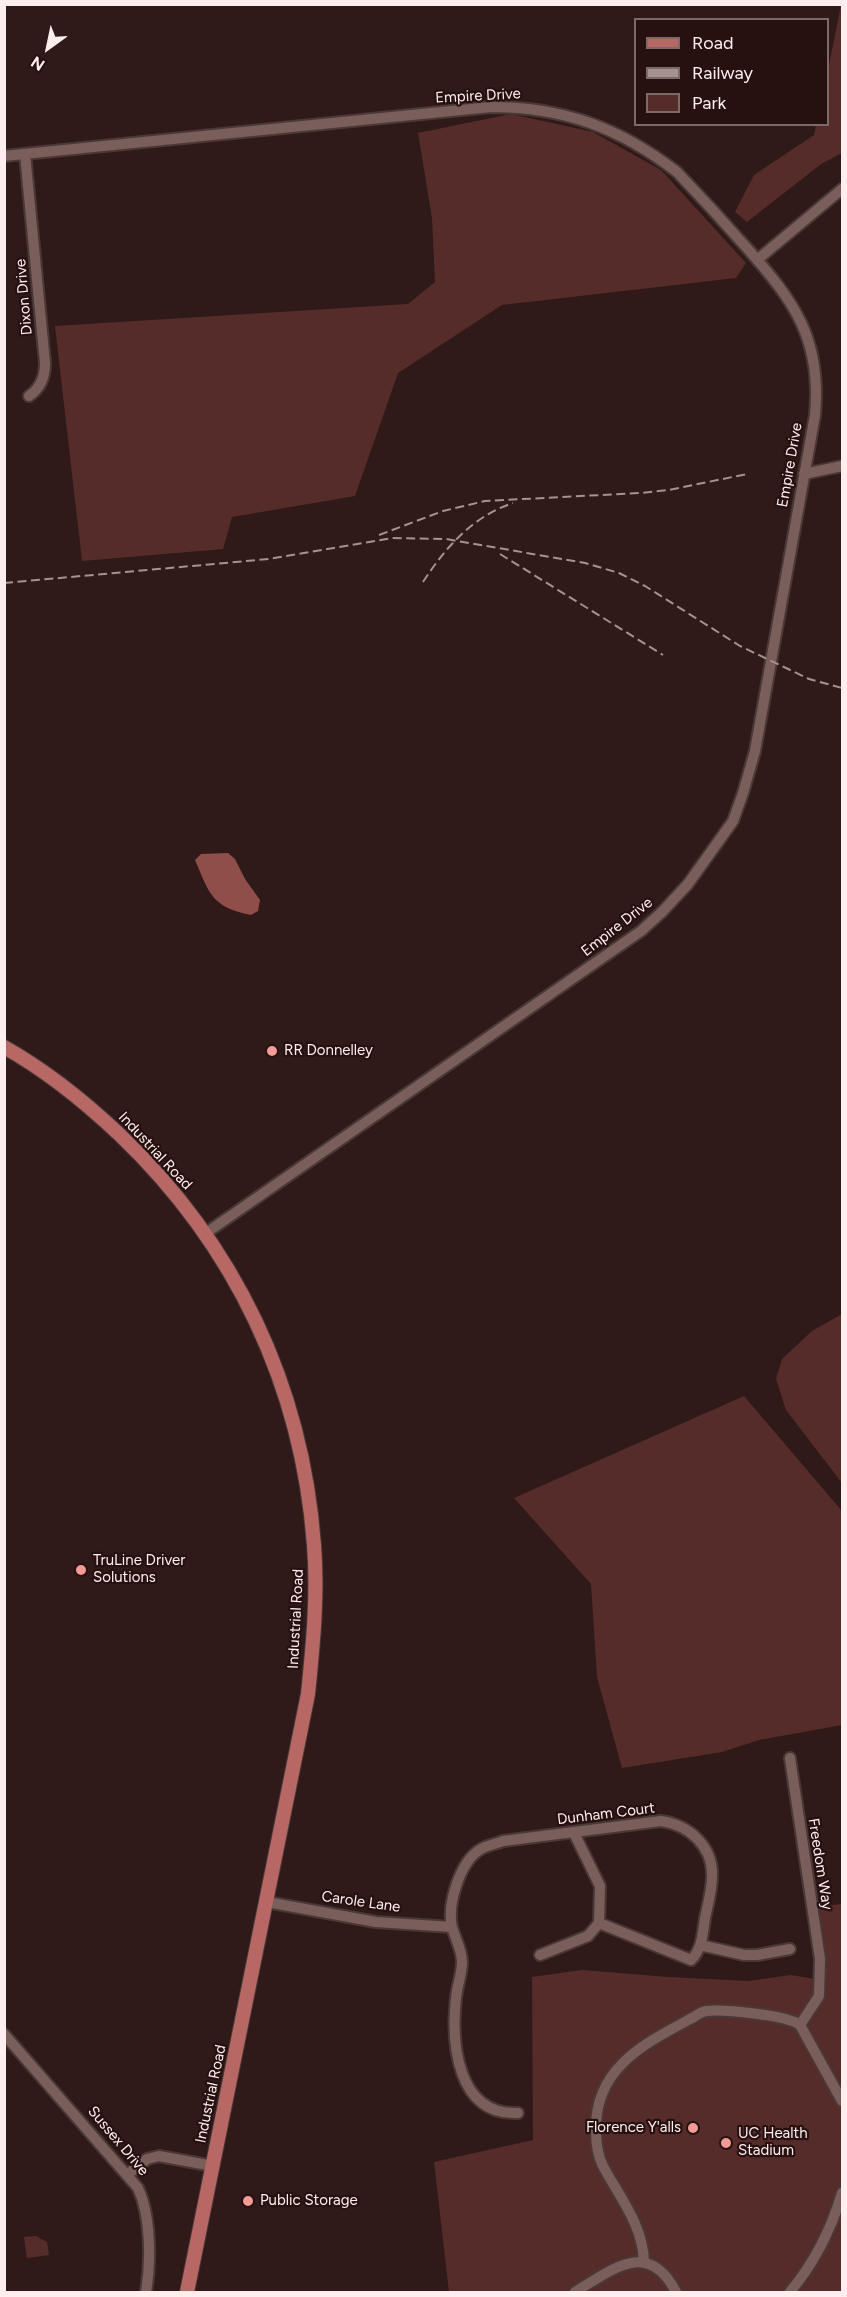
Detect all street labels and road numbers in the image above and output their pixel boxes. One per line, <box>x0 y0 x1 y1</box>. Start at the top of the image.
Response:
street label: Empire Drive <box>435 85 521 107</box>
street label: Dixon Drive <box>12 258 36 336</box>
street label: Empire Drive <box>774 421 806 509</box>
street label: Empire Drive <box>578 894 656 960</box>
street label: Industrial Road <box>114 1108 196 1194</box>
street label: Industrial Road <box>284 1569 308 1669</box>
street label: Dunham Court <box>556 1799 656 1829</box>
street label: Freedom Way <box>804 1817 836 1911</box>
street label: Carole Lane <box>320 1888 402 1916</box>
street label: Industrial Road <box>192 2043 230 2145</box>
street label: Sussex Drive <box>84 2103 152 2179</box>

